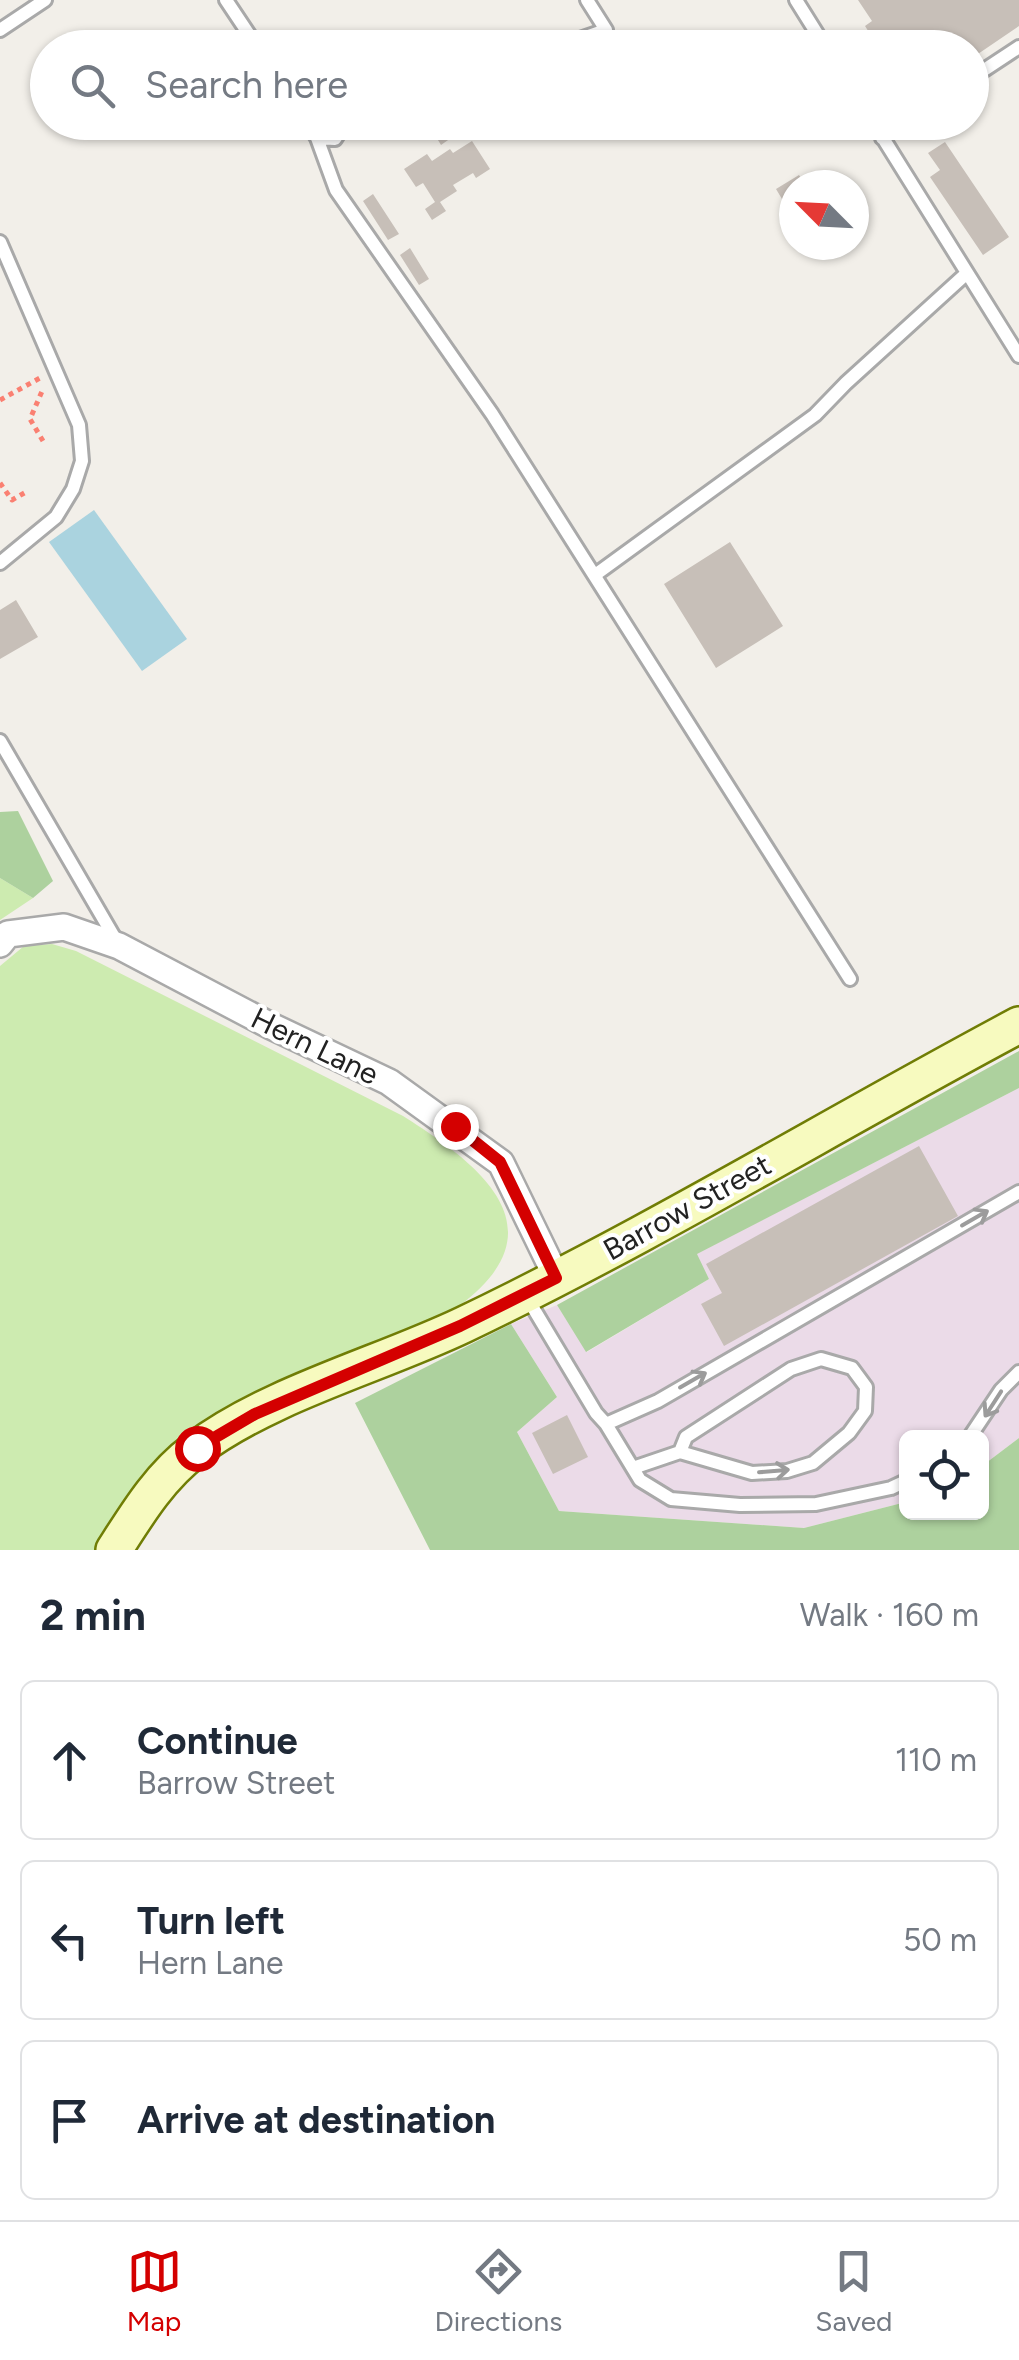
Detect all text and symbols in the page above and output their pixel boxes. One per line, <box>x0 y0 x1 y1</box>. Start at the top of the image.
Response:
search box <box>30 30 989 140</box>
icon: search <box>65 58 120 113</box>
text: Search here <box>145 62 348 108</box>
north arrow <box>779 170 869 260</box>
street label: Hern Lane <box>245 999 385 1093</box>
route end <box>433 1104 479 1150</box>
street label: Barrow Street <box>597 1146 777 1268</box>
one-way arrow <box>960 1208 989 1228</box>
one-way arrow <box>678 1370 708 1390</box>
one-way arrow <box>982 1389 1003 1417</box>
route start <box>175 1426 221 1472</box>
map controls <box>899 1430 989 1520</box>
button: locate <box>899 1430 989 1520</box>
one-way arrow <box>757 1461 790 1480</box>
text: 2 min <box>40 1590 146 1641</box>
text: Walk · 160 m <box>800 1596 979 1634</box>
text: Continue <box>137 1718 298 1764</box>
icon: ahead <box>42 1733 97 1788</box>
text: 110 m <box>895 1741 977 1779</box>
text: Barrow Street <box>137 1764 335 1802</box>
text: Turn left <box>137 1898 285 1944</box>
icon: left <box>42 1913 97 1968</box>
text: 50 m <box>903 1921 977 1959</box>
text: Hern Lane <box>137 1944 283 1982</box>
icon: arrive <box>42 2093 97 2148</box>
text: Arrive at destination <box>137 2097 495 2143</box>
tab: Map <box>127 2244 182 2338</box>
tab: Directions <box>435 2244 562 2338</box>
tab: Saved <box>815 2244 892 2338</box>

